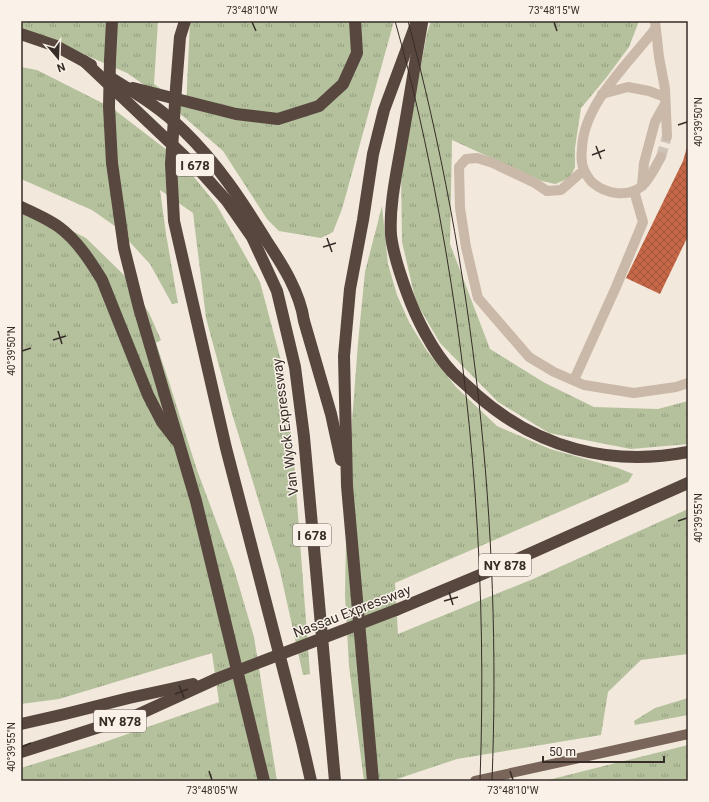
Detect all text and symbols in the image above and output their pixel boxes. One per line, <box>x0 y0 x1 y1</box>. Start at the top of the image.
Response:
text: 73°48'10"W <box>226 5 278 16</box>
text: 73°48'15"W <box>528 5 580 16</box>
north arrow <box>38 38 78 78</box>
text: N <box>55 60 67 74</box>
text: 40°39'50"N <box>693 97 704 147</box>
road number: I 678 <box>176 154 214 176</box>
text: 40°39'50"N <box>6 326 17 376</box>
street label: Van Wyck Expressway <box>269 357 301 497</box>
text: 40°39'55"N <box>693 493 704 543</box>
road number: I 678 <box>293 524 331 546</box>
road number: NY 878 <box>479 554 531 576</box>
street label: Nassau Expressway <box>291 581 413 641</box>
road number: NY 878 <box>94 710 146 732</box>
text: 40°39'55"N <box>6 722 17 772</box>
scale bar <box>543 738 664 764</box>
text: 50 m <box>549 745 576 759</box>
text: 73°48'05"W <box>186 785 238 796</box>
text: 73°48'10"W <box>487 785 539 796</box>

